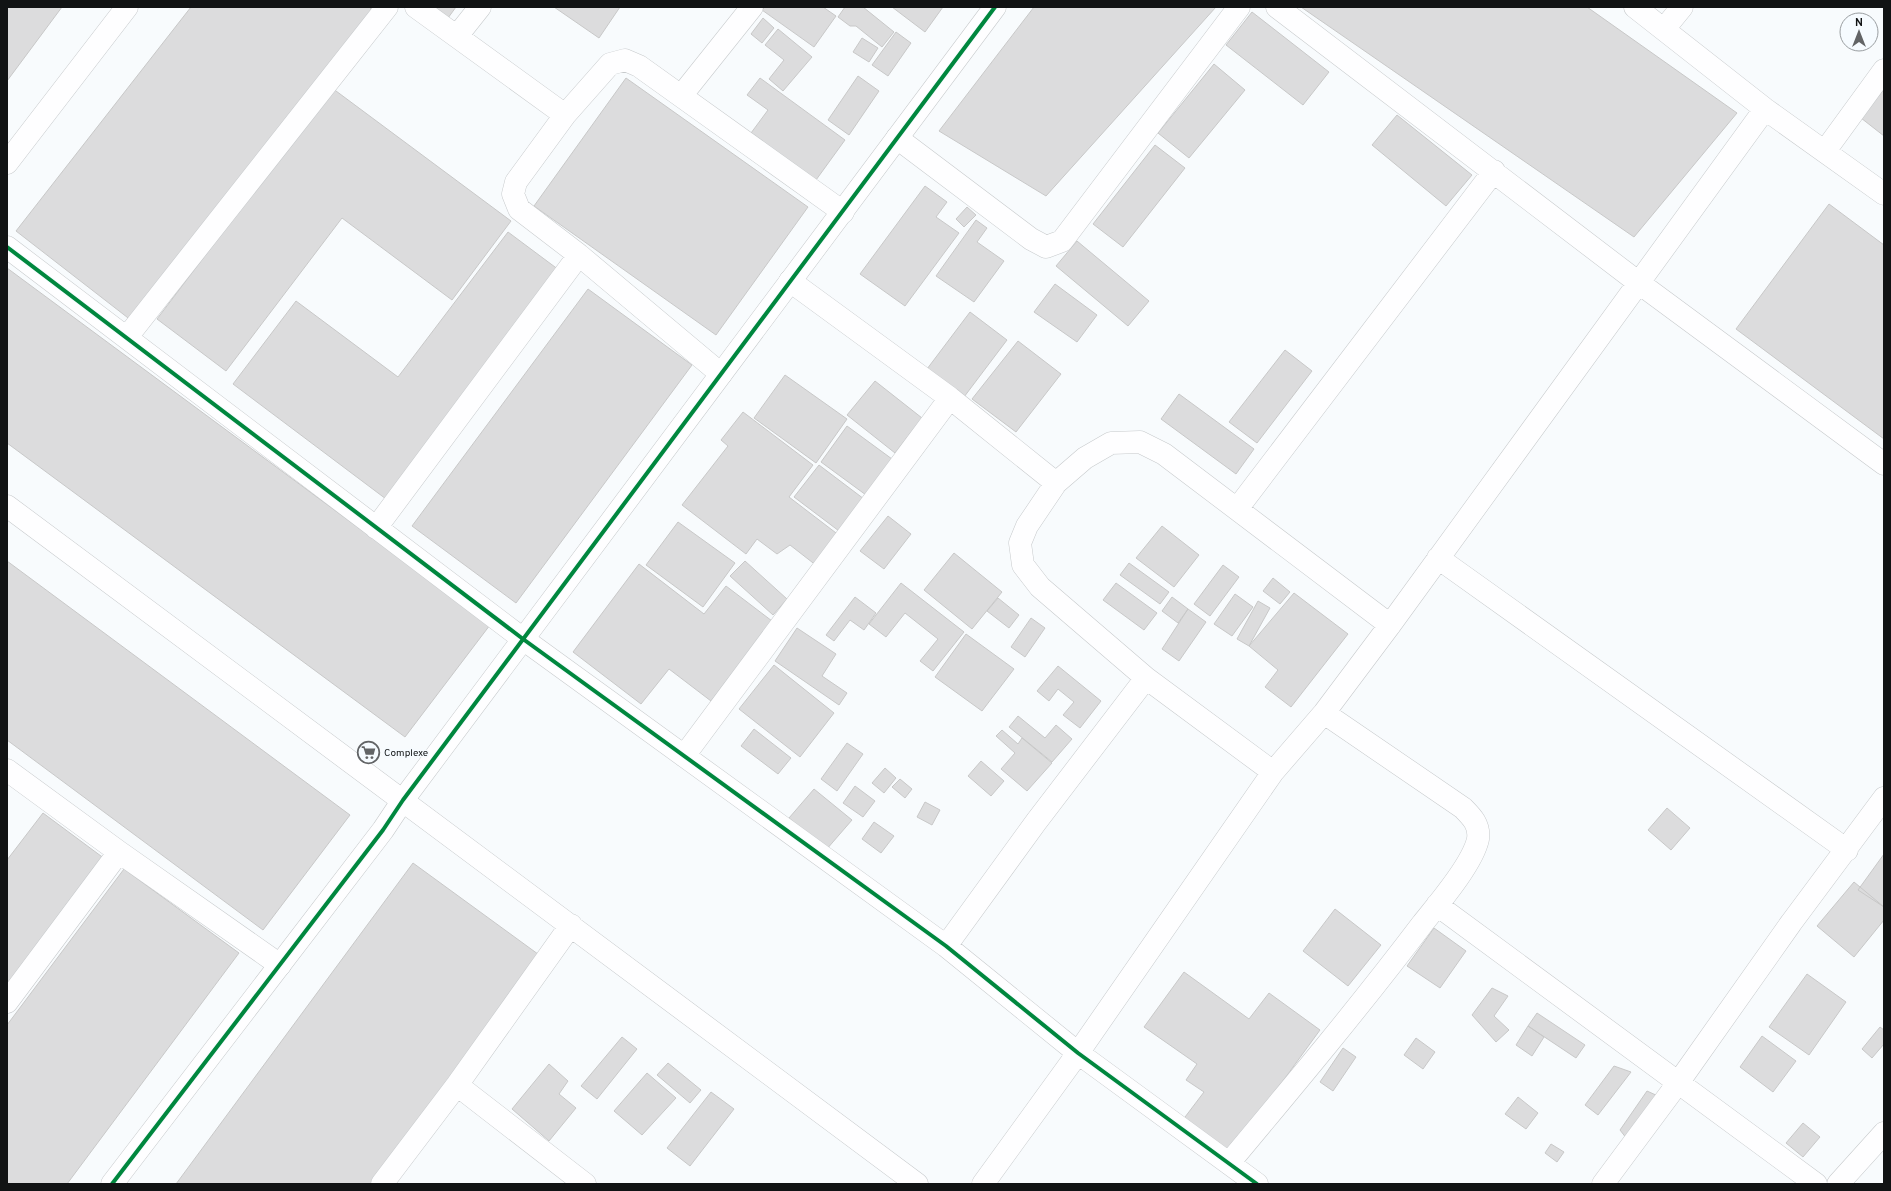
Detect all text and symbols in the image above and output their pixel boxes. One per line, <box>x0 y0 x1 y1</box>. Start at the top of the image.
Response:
north arrow <box>1839 12 1879 52</box>
text: N <box>1855 16 1863 30</box>
supermarket icon: Complexe <box>355 739 381 765</box>
place label: Complexe <box>384 747 428 760</box>

